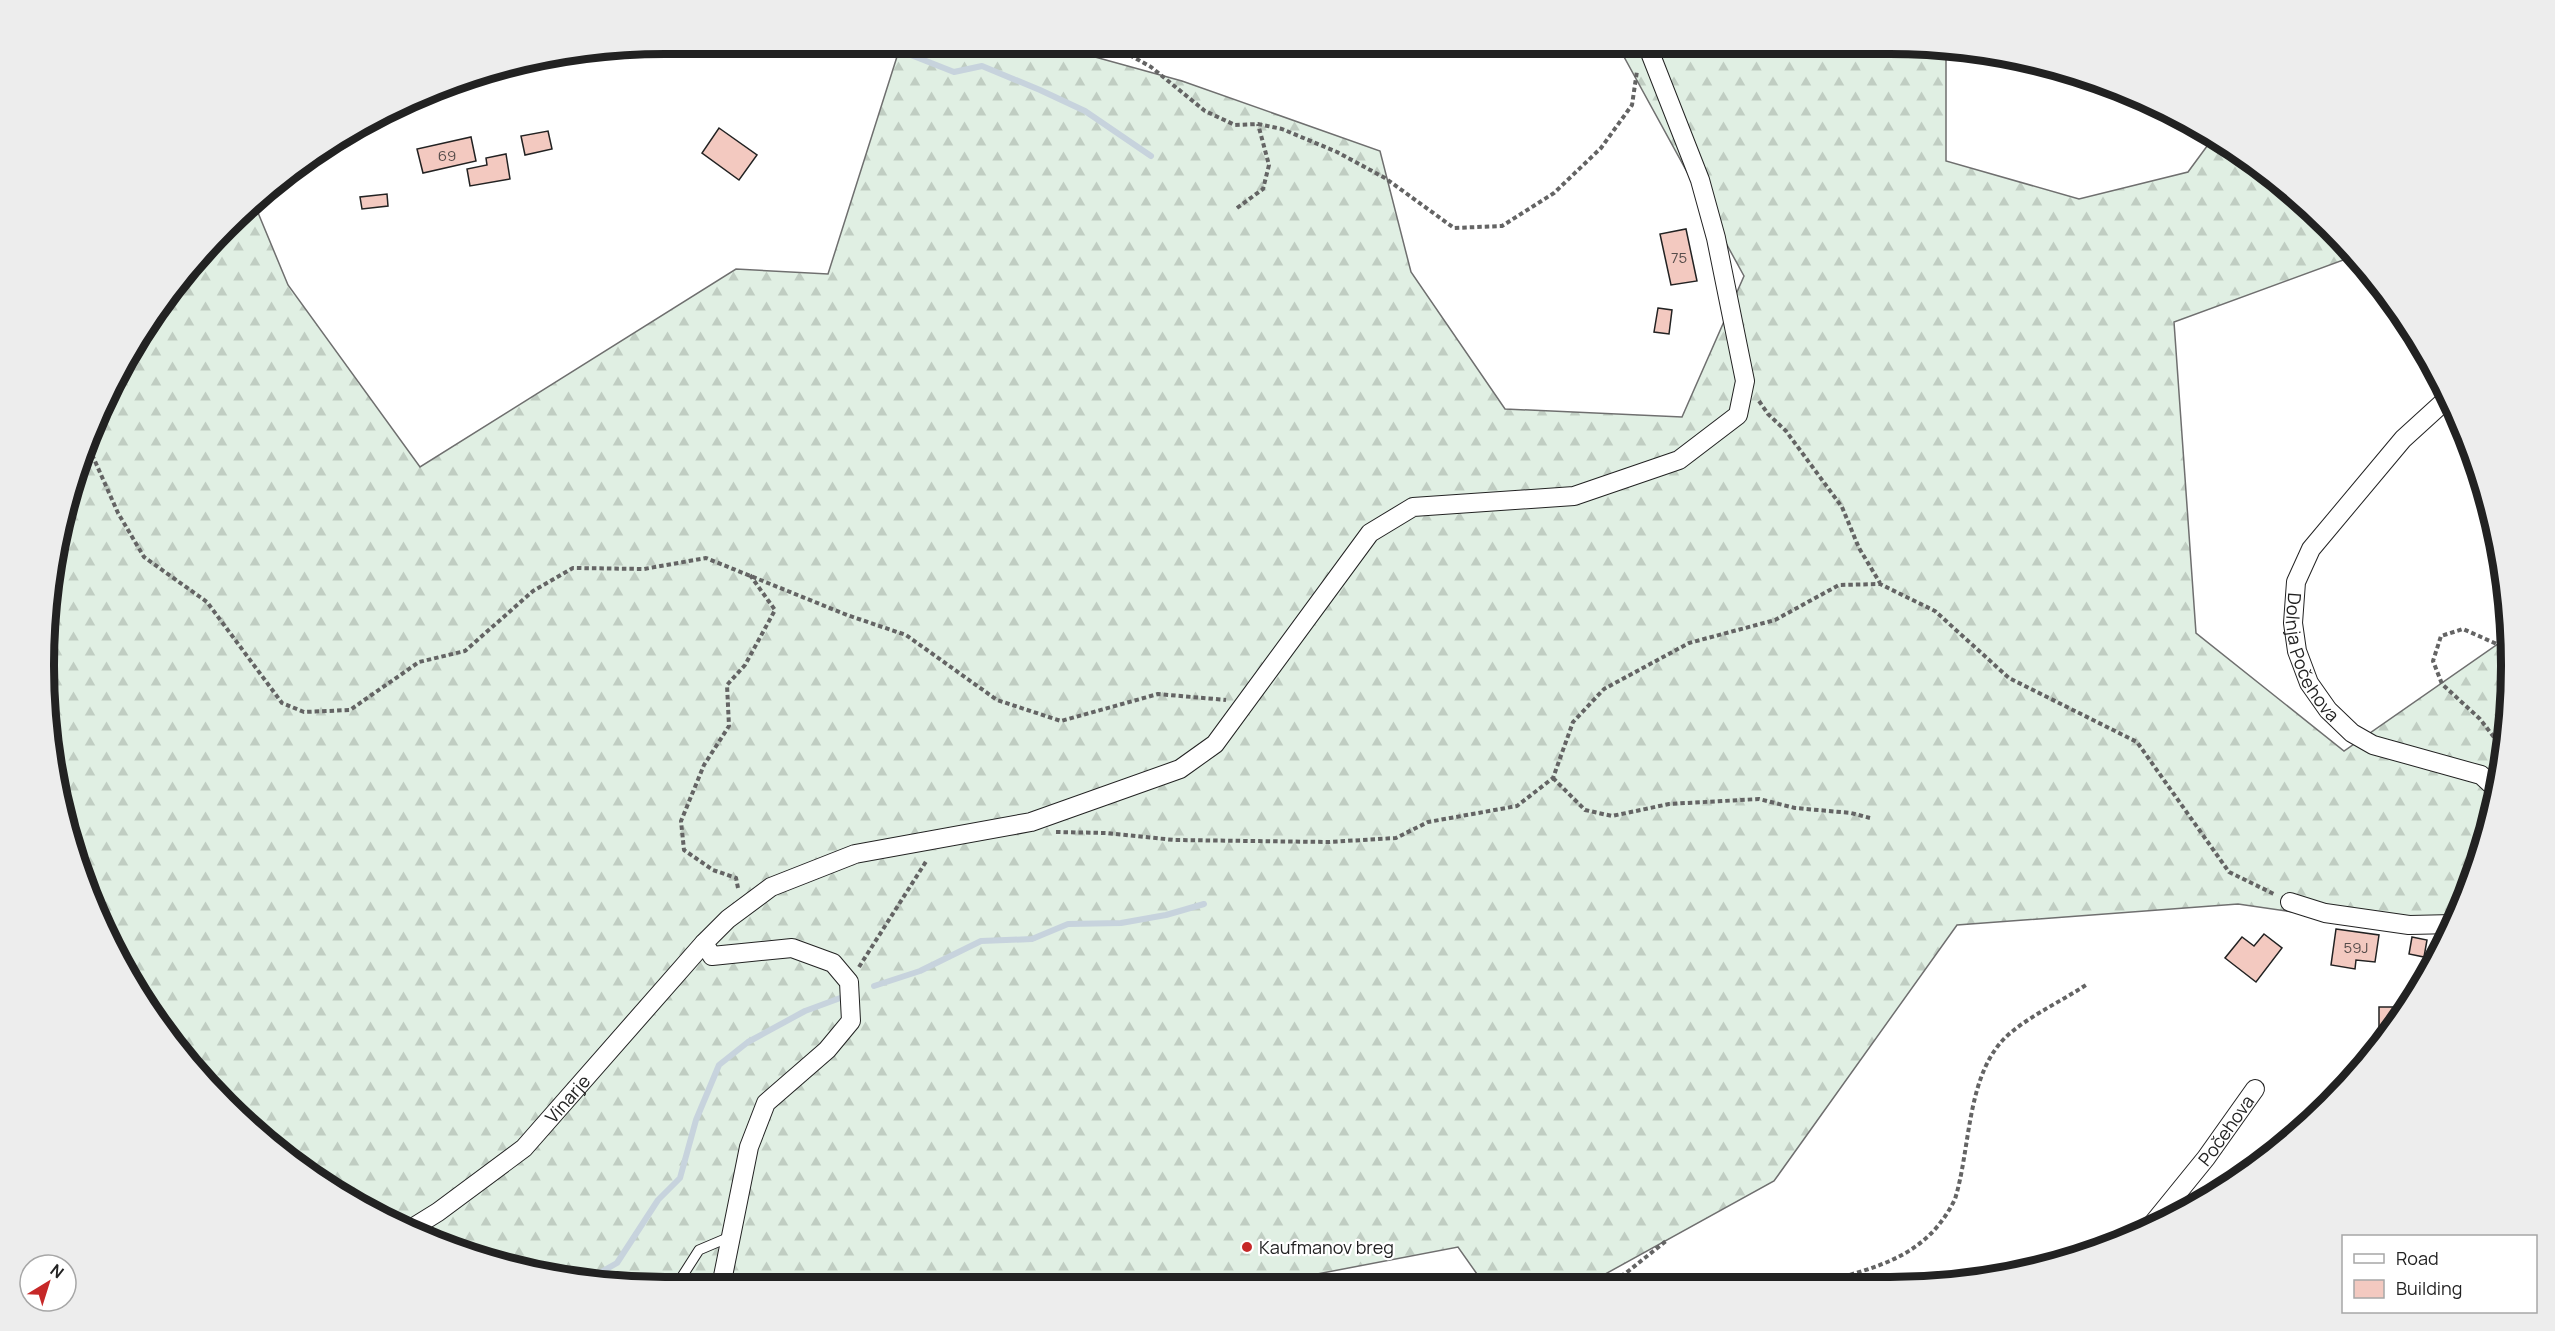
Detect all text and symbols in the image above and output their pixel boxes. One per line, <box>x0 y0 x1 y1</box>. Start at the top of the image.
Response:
house number: 69 <box>438 145 456 166</box>
house number: 75 <box>1671 247 1687 268</box>
street label: Dolnja Počehova <box>2281 592 2345 727</box>
house number: 59J <box>2344 937 2368 958</box>
street label: Vinarje <box>540 1069 595 1128</box>
street label: Počehova <box>2193 1090 2259 1171</box>
place label: Kaufmanov breg <box>1259 1235 1394 1259</box>
legend <box>2342 1235 2537 1313</box>
marker: Kaufmanov breg <box>1240 1240 1254 1254</box>
text: Road <box>2396 1246 2439 1270</box>
north arrow <box>18 1253 78 1313</box>
text: N <box>46 1259 69 1283</box>
text: Building <box>2396 1276 2462 1300</box>

